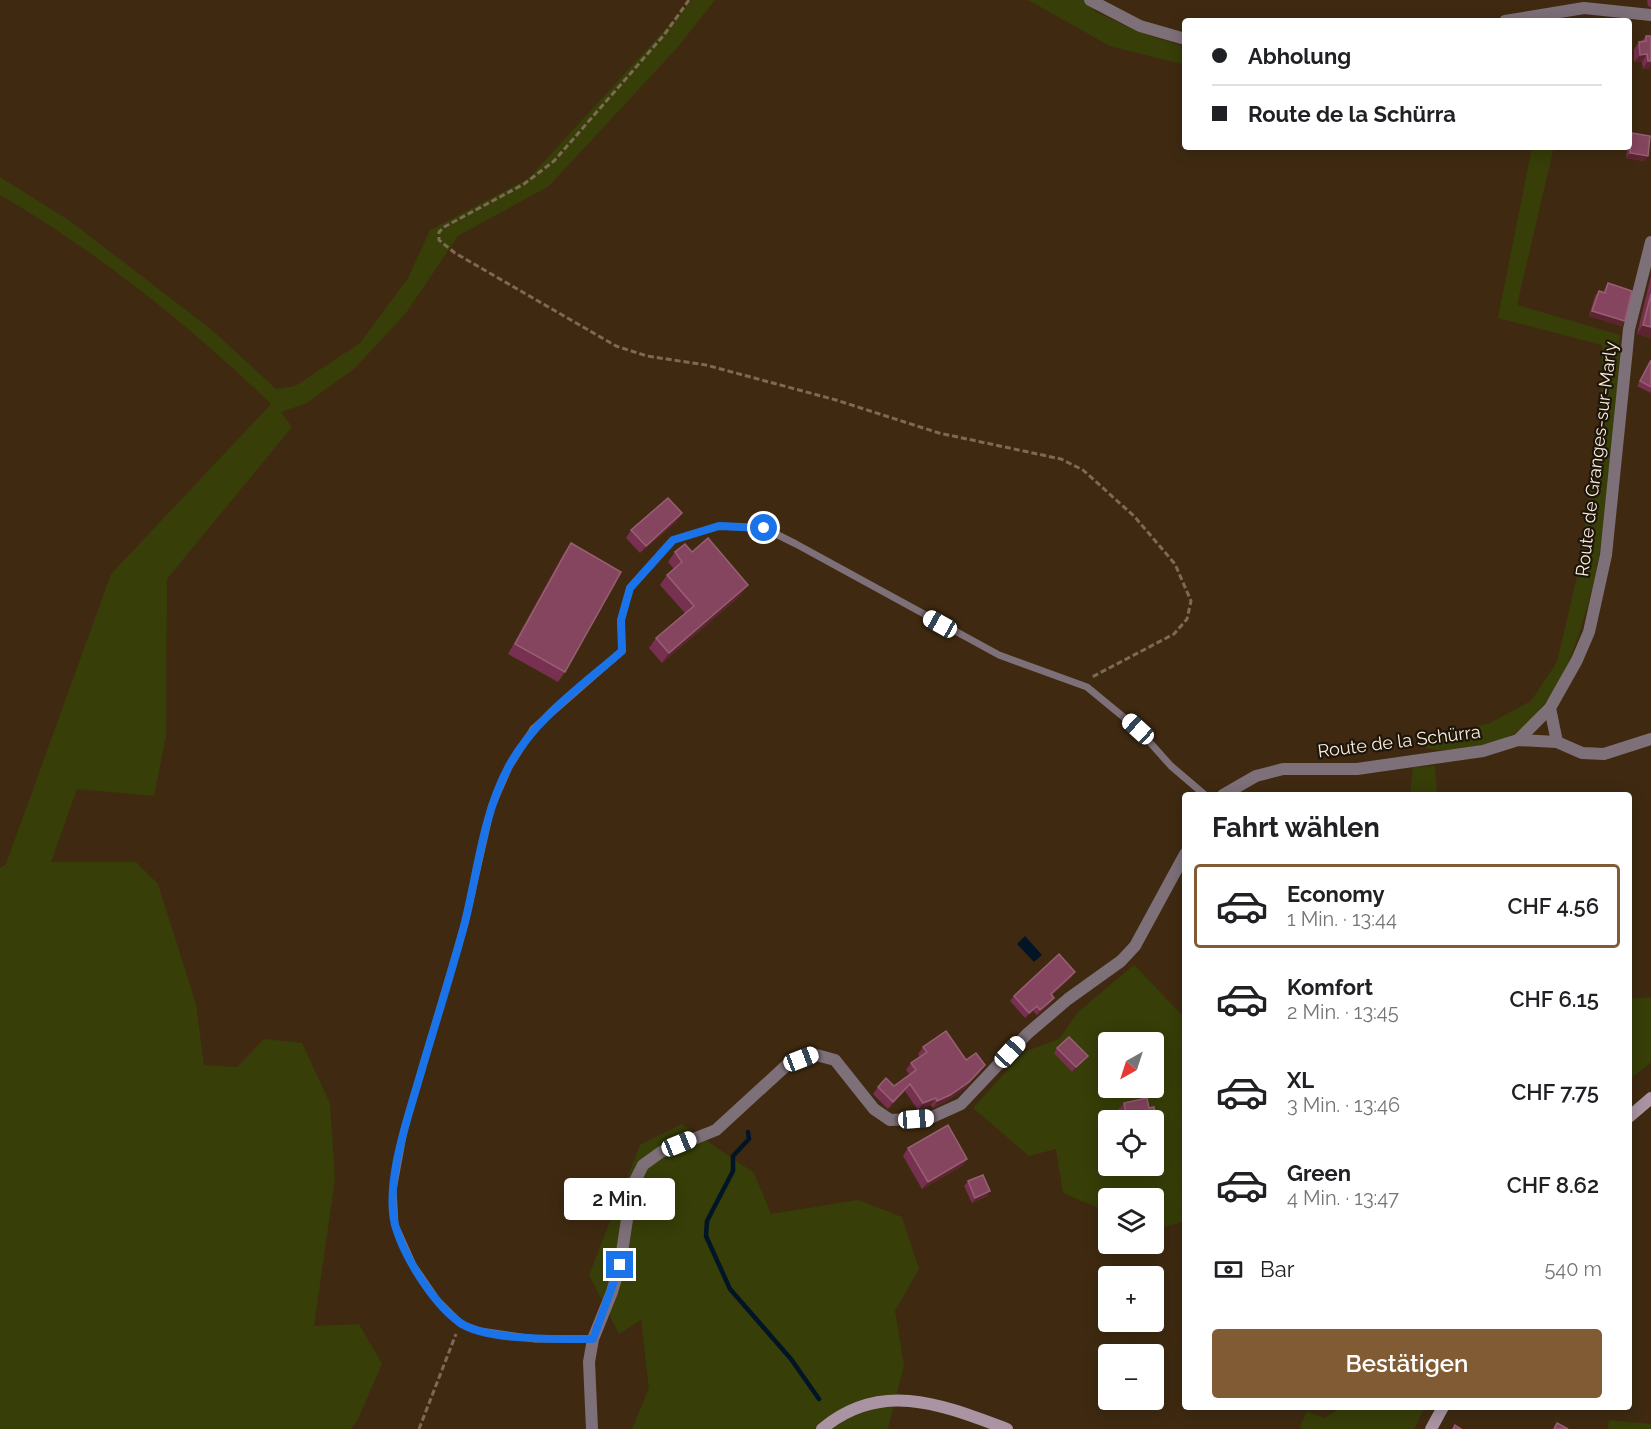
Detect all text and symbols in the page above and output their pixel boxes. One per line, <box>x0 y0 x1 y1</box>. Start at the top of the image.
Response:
text: Abholung <box>1248 43 1351 69</box>
text: Route de la Schürra <box>1248 101 1456 127</box>
street label: Route de Granges-sur-Marly <box>1571 340 1621 578</box>
route start <box>750 514 777 541</box>
car <box>920 607 960 641</box>
car <box>1119 710 1157 748</box>
street label: Route de la Schürra <box>1316 721 1482 761</box>
text: Fahrt wählen <box>1212 812 1380 843</box>
icon: car <box>1215 879 1269 933</box>
text: Economy <box>1287 881 1385 907</box>
text: CHF 4.56 <box>1507 893 1599 919</box>
text: 1 Min. · 13:44 <box>1287 907 1397 931</box>
icon: car <box>1215 972 1269 1026</box>
text: Komfort <box>1287 974 1373 1000</box>
text: CHF 6.15 <box>1509 986 1599 1012</box>
text: 2 Min. · 13:45 <box>1287 1000 1399 1024</box>
north arrow <box>1098 1032 1164 1098</box>
map controls <box>1098 1032 1164 1410</box>
car <box>991 1033 1029 1071</box>
car <box>781 1044 821 1074</box>
icon: car <box>1215 1065 1269 1119</box>
text: XL <box>1287 1067 1314 1093</box>
text: CHF 7.75 <box>1511 1079 1599 1105</box>
text: 3 Min. · 13:46 <box>1287 1093 1400 1117</box>
car <box>897 1109 935 1129</box>
button: locate <box>1098 1110 1164 1176</box>
car <box>659 1129 699 1159</box>
icon: car <box>1215 1158 1269 1212</box>
text: Green <box>1287 1160 1351 1186</box>
text: CHF 8.62 <box>1507 1172 1599 1198</box>
callout: 2 Min. <box>564 1178 676 1220</box>
text: 4 Min. · 13:47 <box>1287 1186 1399 1210</box>
text: 2 Min. <box>592 1187 647 1211</box>
button: layers <box>1098 1188 1164 1254</box>
route end <box>606 1251 633 1278</box>
icon: cash <box>1212 1253 1245 1286</box>
text: Bar <box>1260 1256 1294 1282</box>
text: 540 m <box>1544 1257 1602 1281</box>
button: + <box>1098 1266 1164 1332</box>
button: Bestätigen <box>1212 1329 1602 1398</box>
button: − <box>1098 1344 1164 1410</box>

